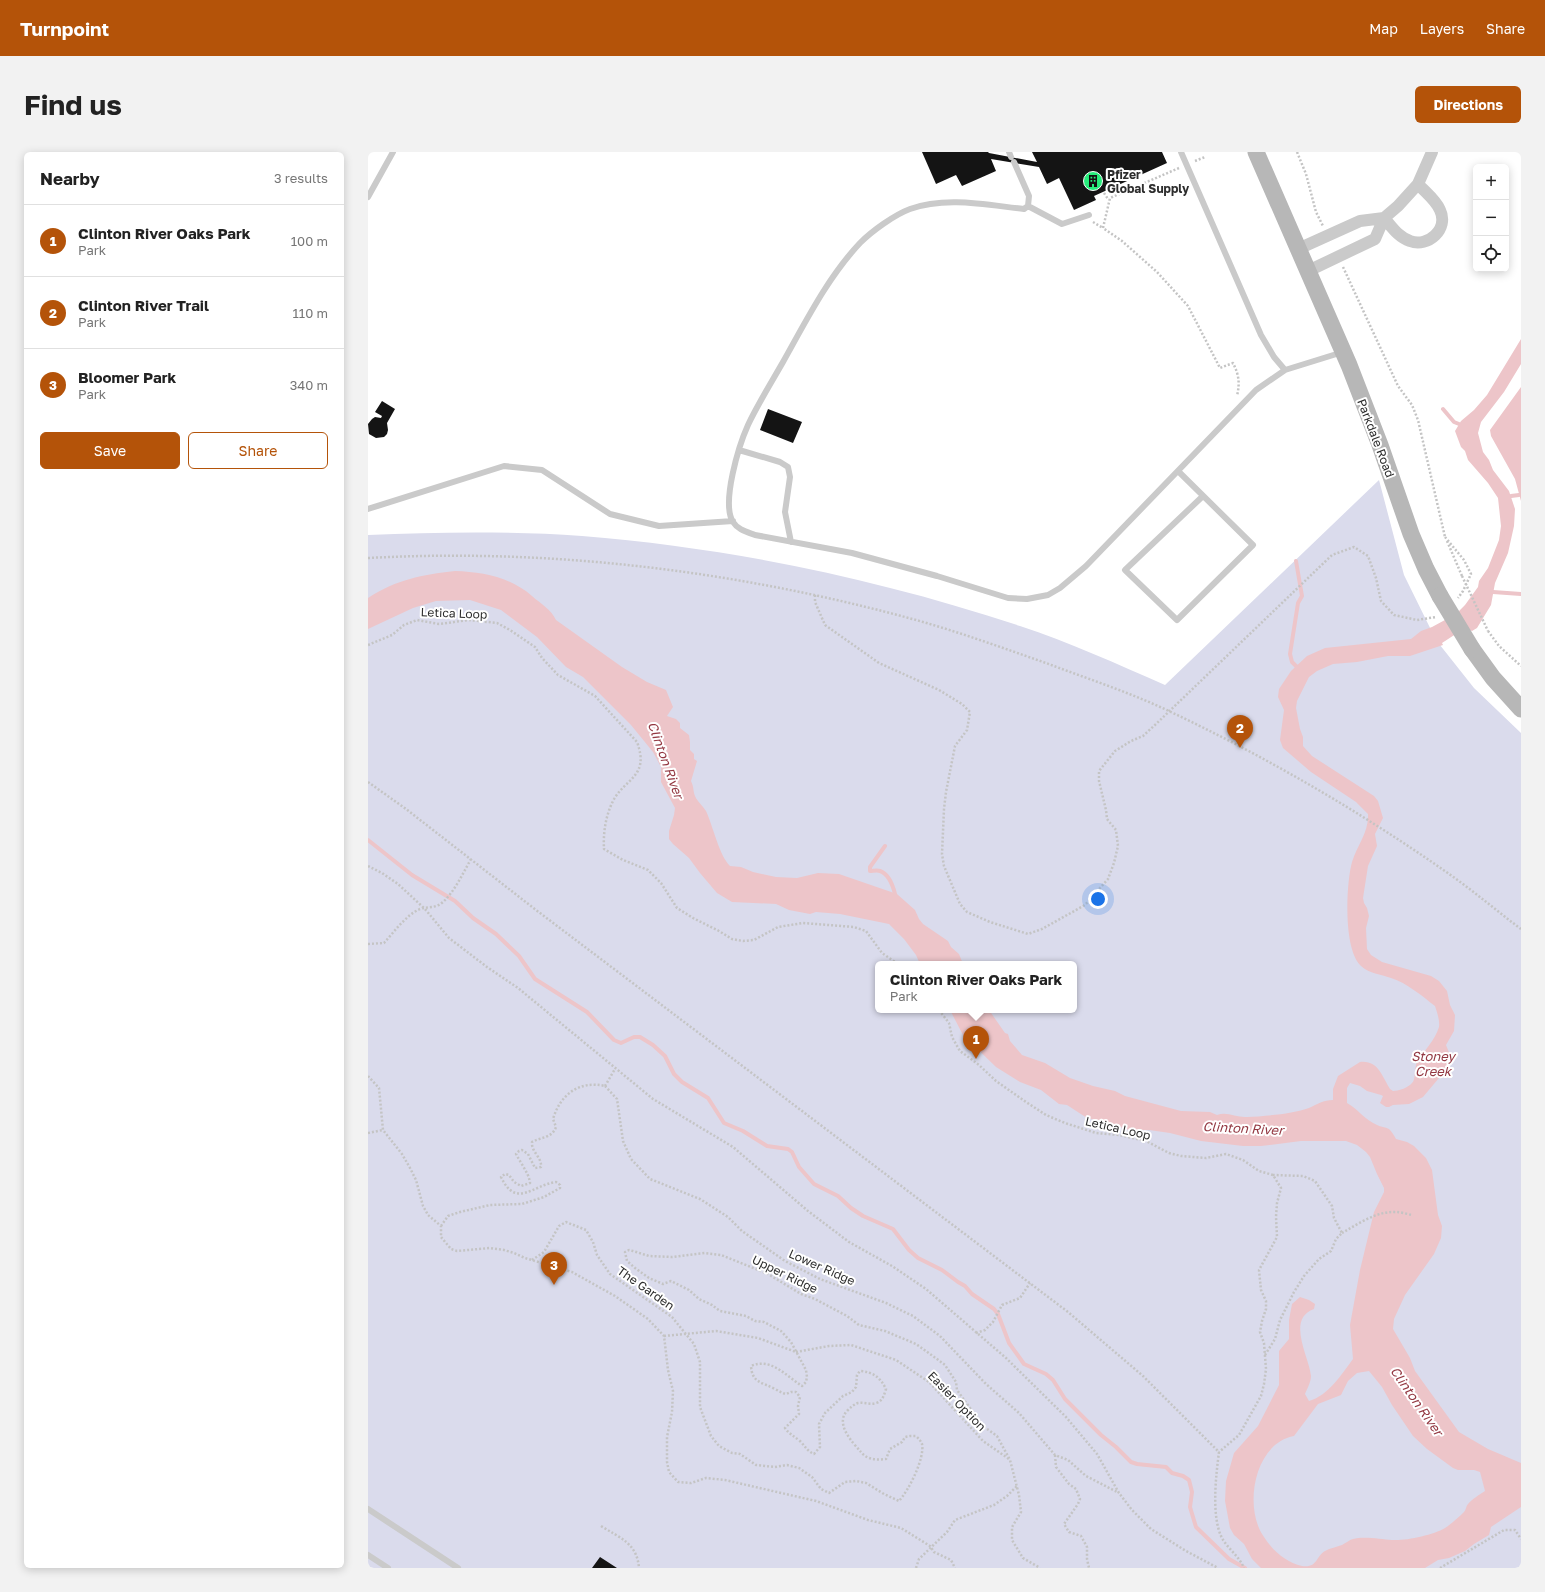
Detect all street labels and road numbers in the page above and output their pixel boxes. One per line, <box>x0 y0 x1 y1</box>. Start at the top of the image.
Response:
street label: Parkdale Road <box>1354 397 1398 479</box>
street label: Letica Loop <box>420 604 488 622</box>
street label: Letica Loop <box>1084 1113 1152 1143</box>
street label: Lower Ridge <box>786 1246 858 1288</box>
street label: Upper Ridge <box>750 1252 820 1296</box>
street label: The Garden <box>615 1263 677 1313</box>
street label: Easier Option <box>925 1368 989 1434</box>

